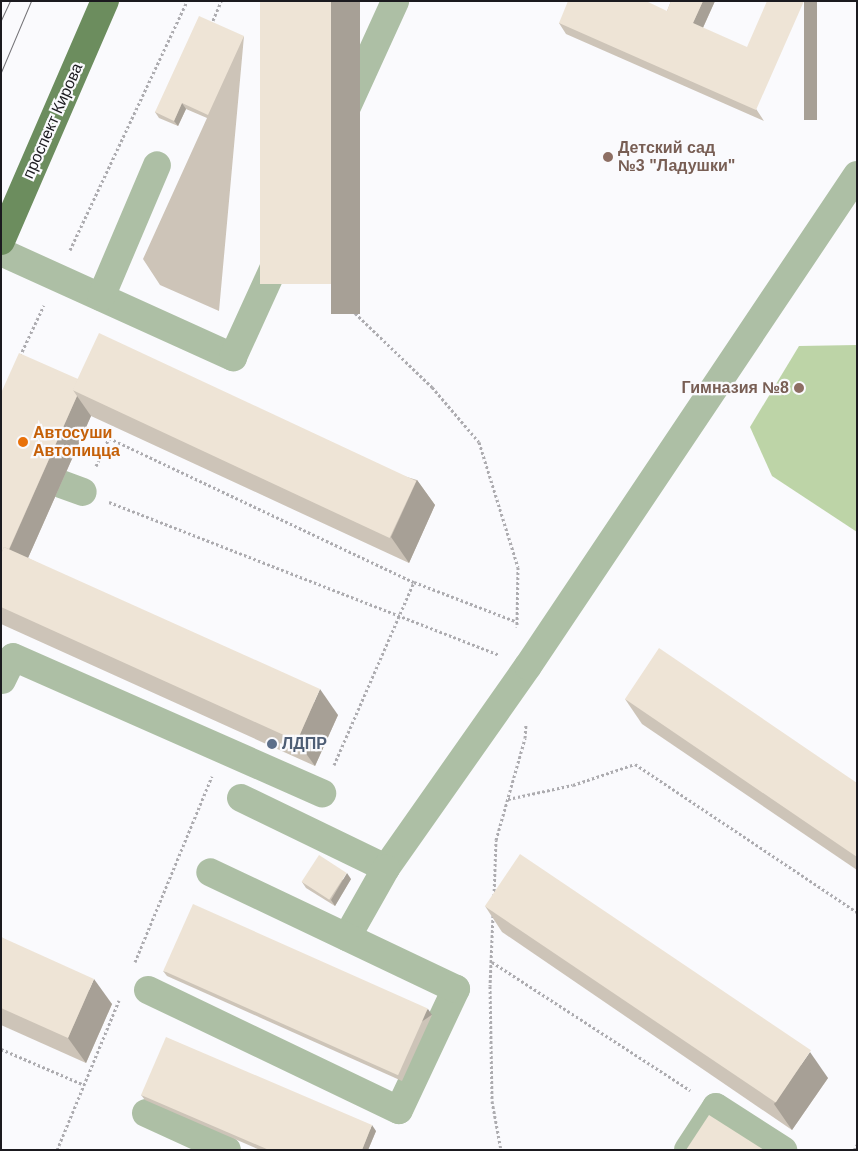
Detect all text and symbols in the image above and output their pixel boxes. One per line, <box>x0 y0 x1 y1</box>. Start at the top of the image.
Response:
street label: проспект Кирова <box>19 60 87 182</box>
place label: Детский сад №3 "Ладушки" <box>618 138 735 176</box>
marker: Детский сад №3 "Ладушки" <box>602 151 614 163</box>
place label: Гимназия №8 <box>682 378 789 398</box>
marker: Гимназия №8 <box>793 382 805 394</box>
place label: Автосуши Автопицца <box>33 423 120 461</box>
marker: Автосуши Автопицца <box>17 436 29 448</box>
place label: ЛДПР <box>282 734 327 754</box>
marker: ЛДПР <box>266 738 278 750</box>

